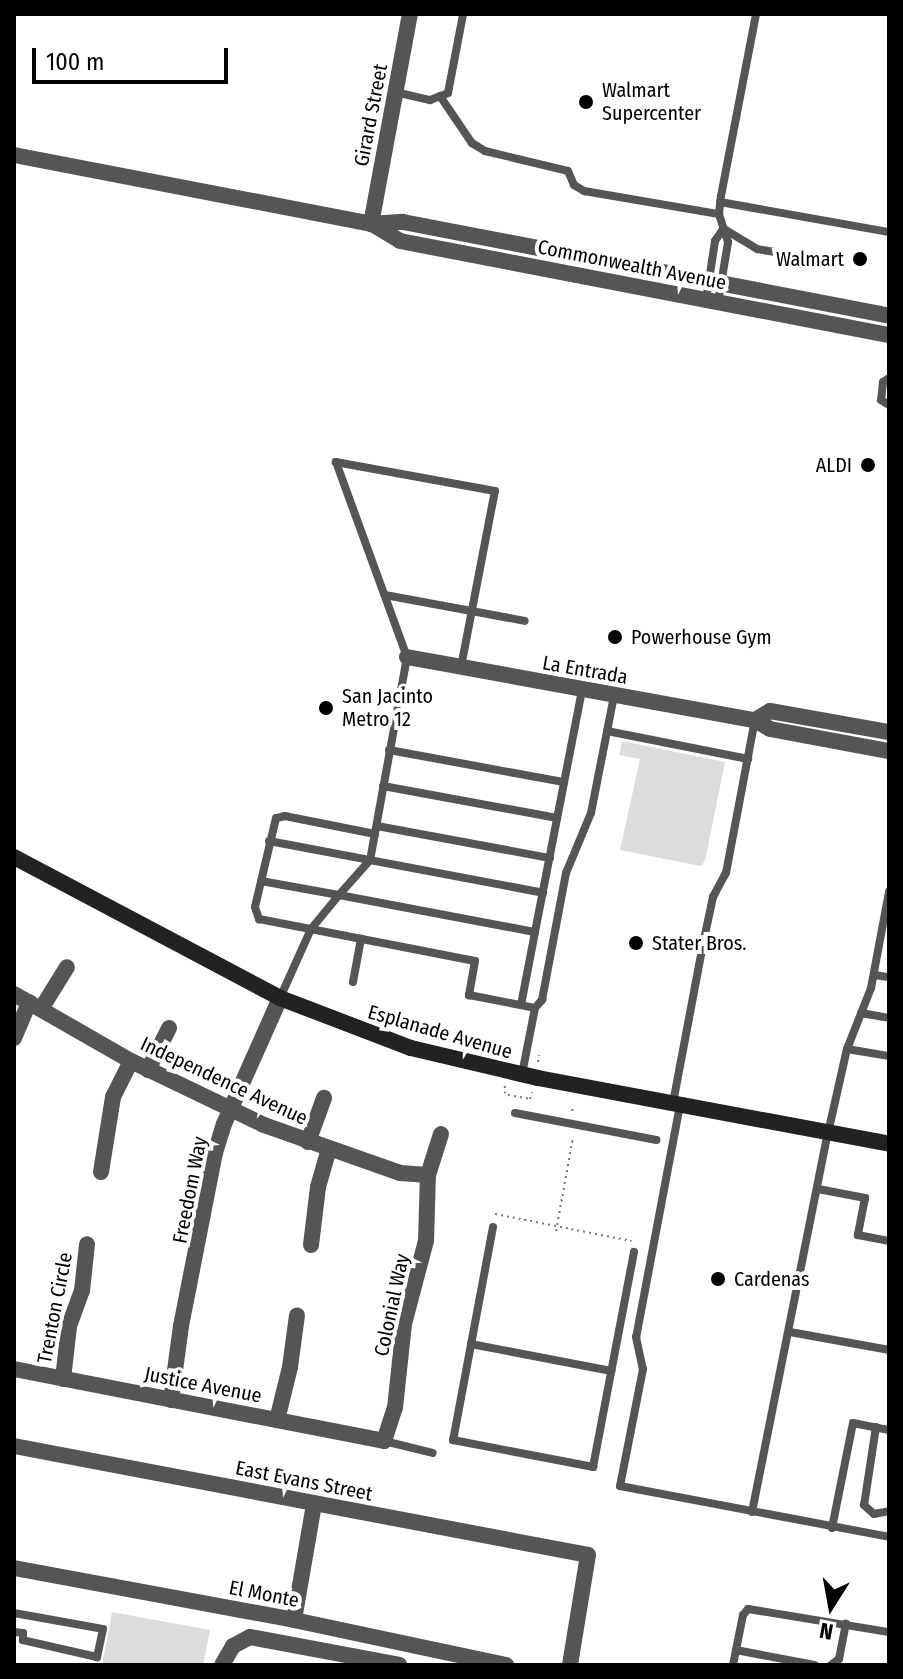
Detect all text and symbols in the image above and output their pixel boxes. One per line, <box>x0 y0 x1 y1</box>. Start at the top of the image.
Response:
scale bar <box>36 32 232 82</box>
text: 100 m <box>46 48 104 76</box>
street label: Girard Street <box>349 62 393 168</box>
place label: Walmart Supercenter <box>602 78 701 125</box>
marker: Walmart Supercenter <box>577 93 595 111</box>
street label: Commonwealth Avenue <box>536 235 728 295</box>
place label: Walmart <box>776 247 844 271</box>
marker: Walmart <box>851 250 869 268</box>
place label: ALDI <box>816 453 852 477</box>
marker: ALDI <box>859 456 877 474</box>
place label: Powerhouse Gym <box>631 625 772 649</box>
marker: Powerhouse Gym <box>606 628 624 646</box>
street label: La Entrada <box>540 651 630 689</box>
place label: San Jacinto Metro 12 <box>342 684 433 731</box>
marker: San Jacinto Metro 12 <box>317 699 335 717</box>
place label: Stater Bros. <box>652 931 747 955</box>
marker: Stater Bros. <box>627 934 645 952</box>
street label: Esplanade Avenue <box>365 1000 515 1064</box>
street label: Independence Avenue <box>137 1032 311 1130</box>
street label: Freedom Way <box>168 1135 212 1245</box>
street label: Trenton Circle <box>32 1250 78 1366</box>
street label: Colonial Way <box>369 1252 415 1358</box>
place label: Cardenas <box>734 1267 810 1291</box>
marker: Cardenas <box>709 1270 727 1288</box>
street label: Justice Avenue <box>142 1362 264 1408</box>
street label: East Evans Street <box>234 1456 374 1506</box>
north arrow <box>791 1567 871 1647</box>
street label: El Monte <box>227 1575 301 1613</box>
text: N <box>817 1617 835 1646</box>

